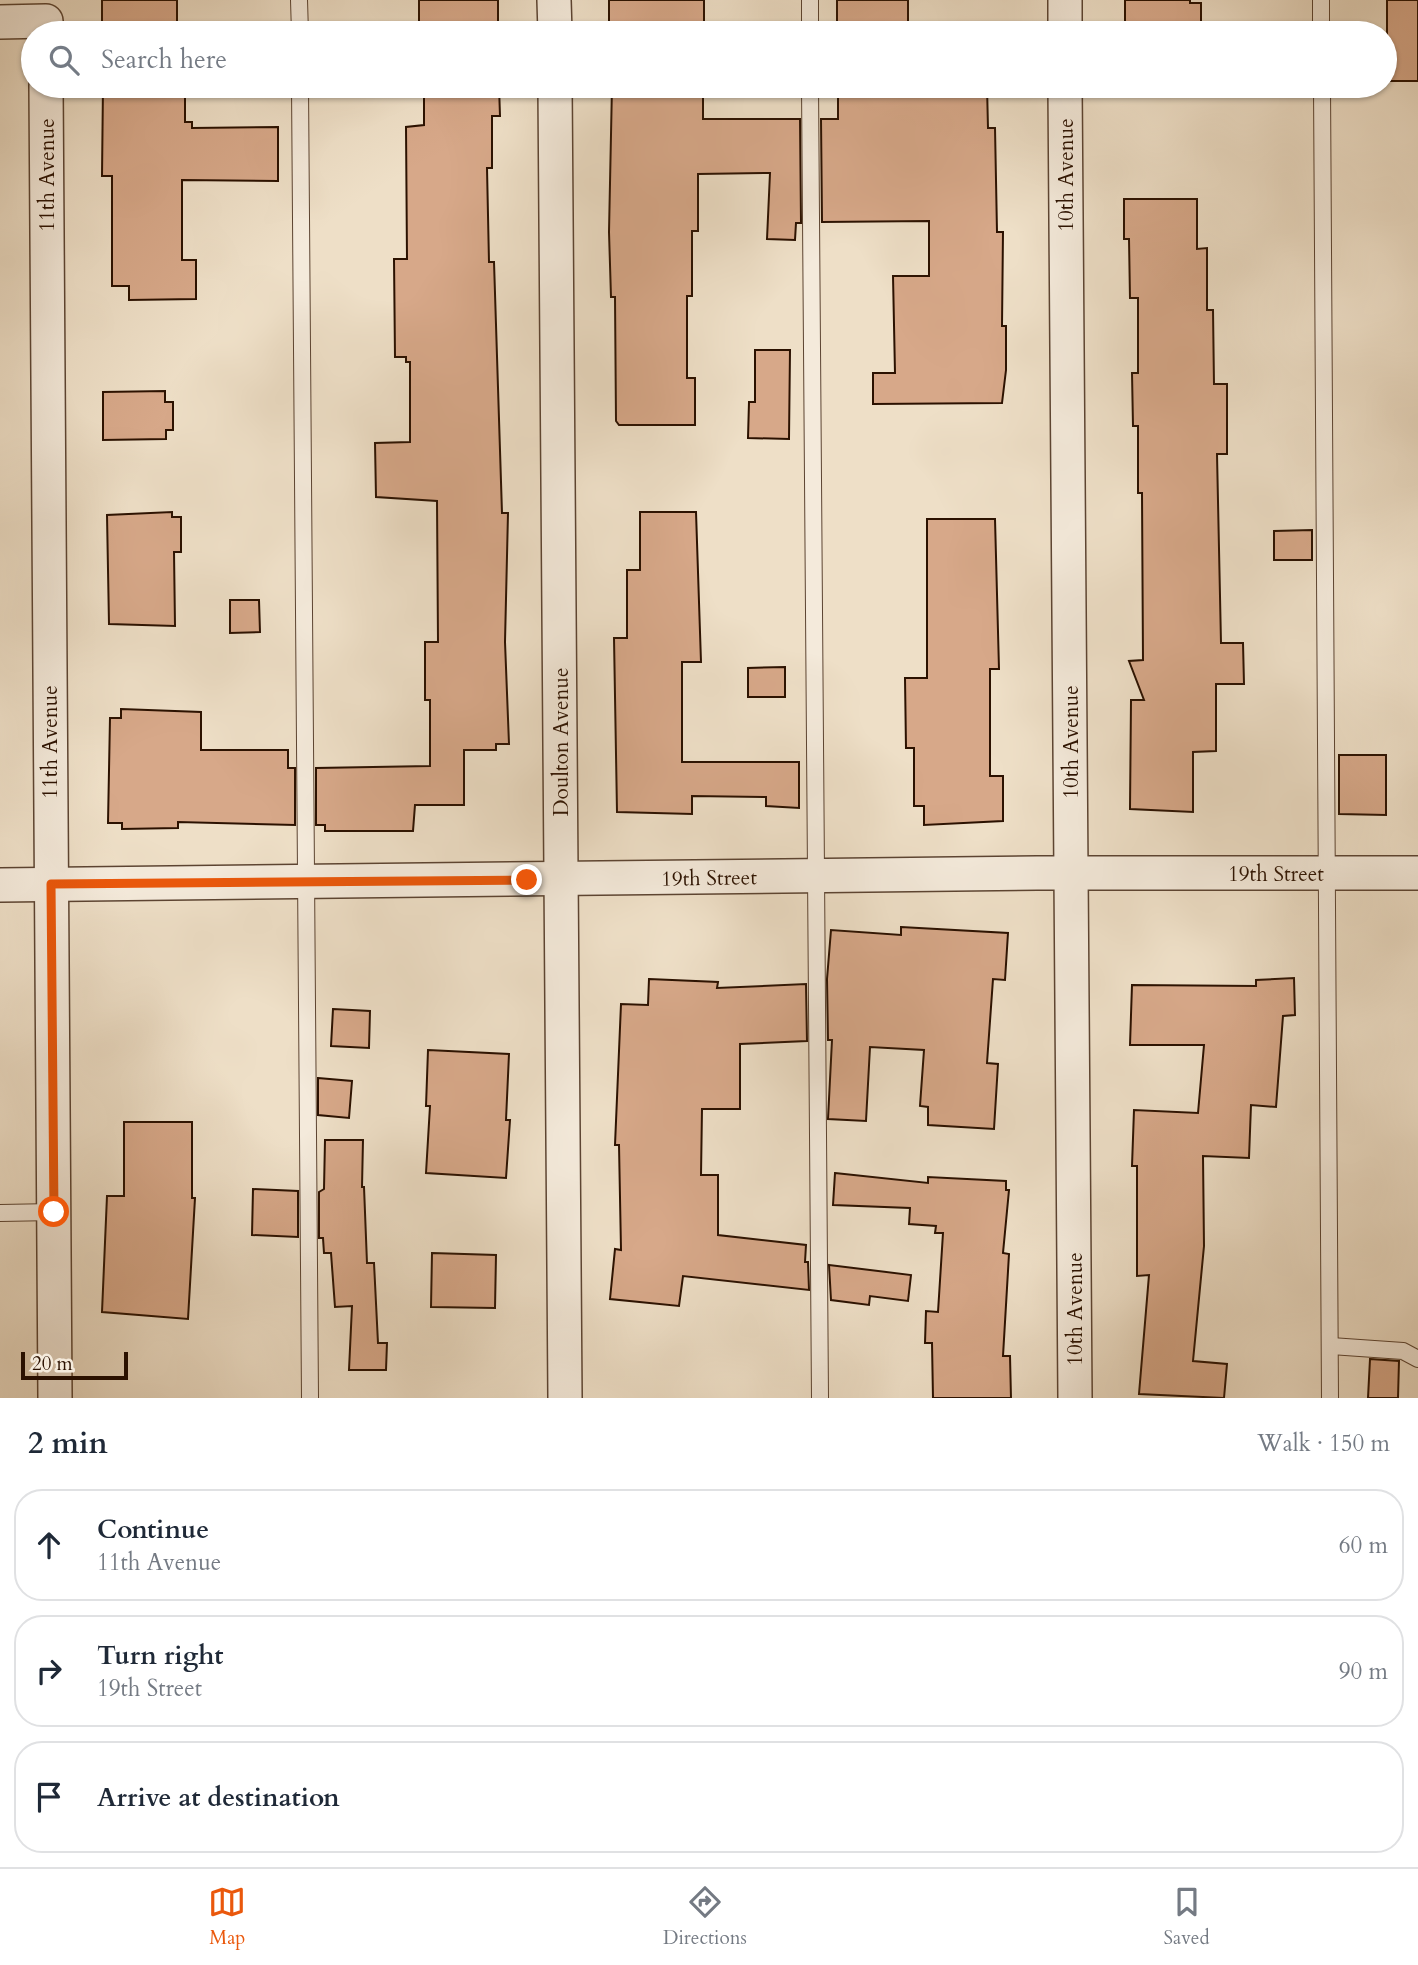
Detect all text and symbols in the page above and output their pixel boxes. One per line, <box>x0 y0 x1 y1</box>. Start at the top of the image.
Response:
search box <box>21 21 1397 98</box>
icon: search <box>45 41 83 79</box>
text: Search here <box>101 42 227 77</box>
street label: 11th Avenue <box>33 118 62 232</box>
street label: 10th Avenue <box>1052 118 1081 232</box>
street label: Doulton Avenue <box>547 668 576 816</box>
street label: 11th Avenue <box>36 685 65 799</box>
street label: 10th Avenue <box>1057 685 1086 799</box>
street label: 19th Street <box>1228 860 1324 889</box>
street label: 19th Street <box>661 863 758 894</box>
route end <box>511 864 542 895</box>
route start <box>38 1196 69 1227</box>
street label: 10th Avenue <box>1061 1252 1090 1366</box>
scale bar <box>21 1349 128 1381</box>
text: 20 m <box>32 1351 73 1377</box>
text: 2 min <box>28 1423 108 1464</box>
text: Walk · 150 m <box>1257 1428 1390 1459</box>
text: Continue <box>97 1512 209 1547</box>
icon: ahead <box>30 1526 68 1564</box>
text: 60 m <box>1339 1530 1388 1561</box>
text: 11th Avenue <box>97 1547 221 1578</box>
text: Turn right <box>97 1638 224 1673</box>
icon: right <box>30 1652 68 1690</box>
text: 90 m <box>1339 1656 1388 1687</box>
text: 19th Street <box>97 1673 202 1704</box>
icon: arrive <box>30 1778 68 1816</box>
text: Arrive at destination <box>97 1780 340 1815</box>
tab: Map <box>208 1883 246 1951</box>
tab: Directions <box>663 1883 747 1951</box>
tab: Saved <box>1164 1883 1210 1951</box>

